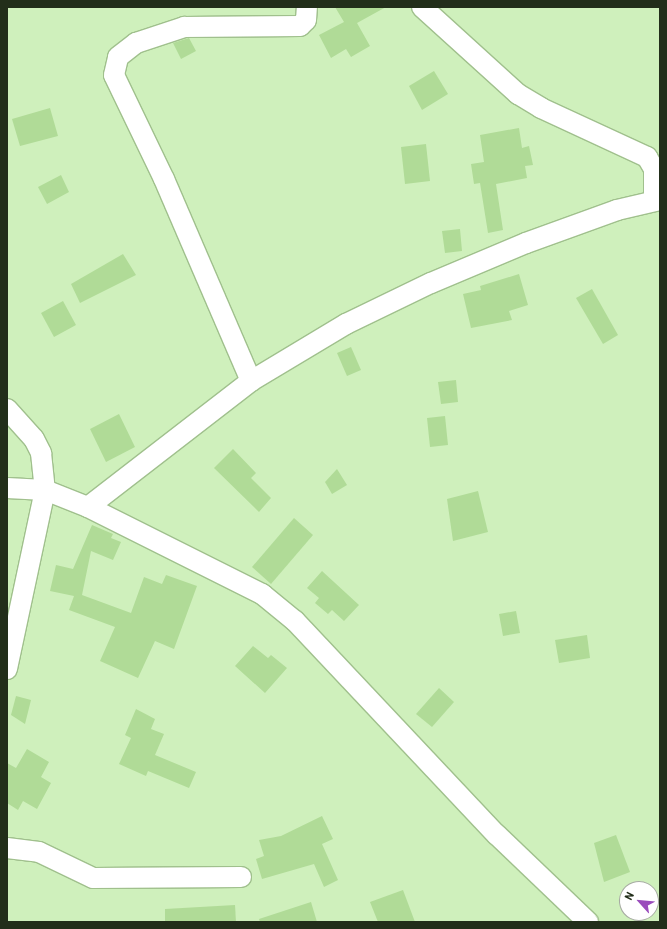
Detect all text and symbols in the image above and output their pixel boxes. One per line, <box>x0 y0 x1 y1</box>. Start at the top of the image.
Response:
north arrow <box>619 881 659 921</box>
text: N <box>621 890 636 902</box>

